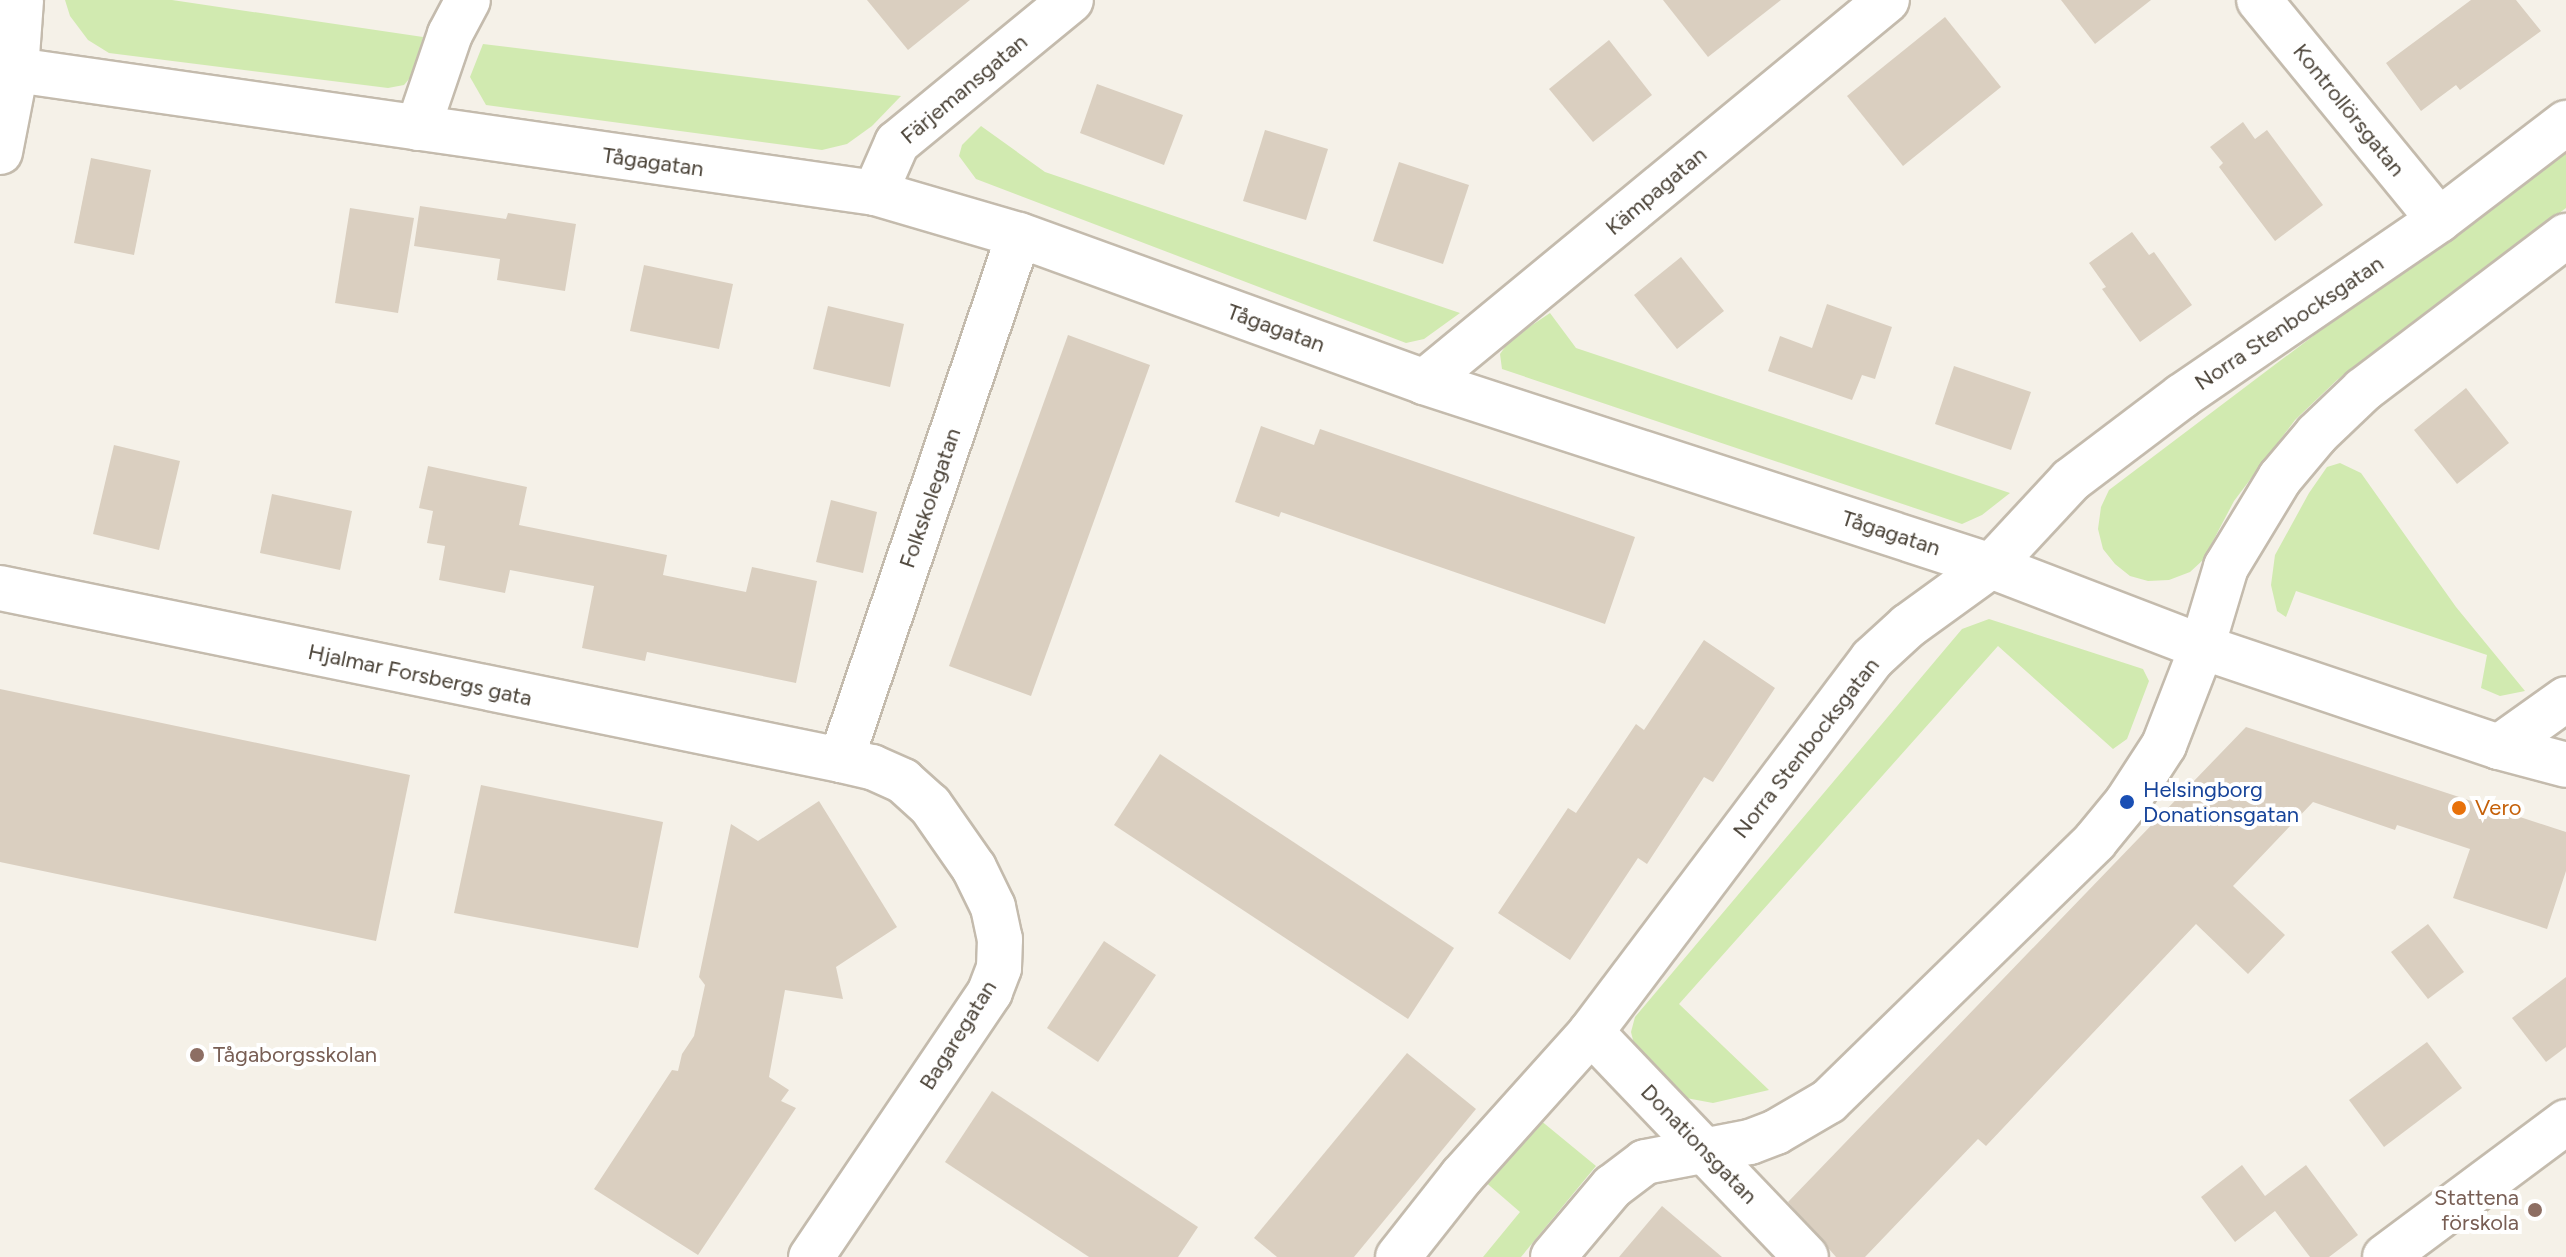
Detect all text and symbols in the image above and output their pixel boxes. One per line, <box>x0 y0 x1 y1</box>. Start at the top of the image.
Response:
street label: Färjemansgatan <box>895 28 1033 150</box>
street label: Kontrollörsgatan <box>2288 38 2410 182</box>
street label: Kämpagatan <box>1600 141 1712 241</box>
street label: Tågagatan <box>601 142 705 182</box>
street label: Norra Stenbocksgatan <box>2190 250 2388 396</box>
street label: Tågagatan <box>1224 298 1328 358</box>
street label: Folkskolegatan <box>894 425 966 571</box>
street label: Tågagatan <box>1838 505 1944 561</box>
street label: Hjalmar Forsbergs gata <box>306 638 534 712</box>
street label: Norra Stenbocksgatan <box>1727 653 1885 843</box>
place label: Helsingborg Donationsgatan <box>2143 776 2299 828</box>
marker: Helsingborg Donationsgatan <box>2118 793 2136 811</box>
place label: Vero <box>2475 795 2522 821</box>
marker: Vero <box>2450 799 2468 817</box>
street label: Bagaregatan <box>914 975 1002 1095</box>
place label: Tågaborgsskolan <box>213 1042 377 1068</box>
marker: Tågaborgsskolan <box>188 1046 206 1064</box>
street label: Donationsgatan <box>1635 1079 1763 1209</box>
place label: Stattena förskola <box>2434 1184 2519 1236</box>
marker: Stattena förskola <box>2526 1201 2544 1219</box>

